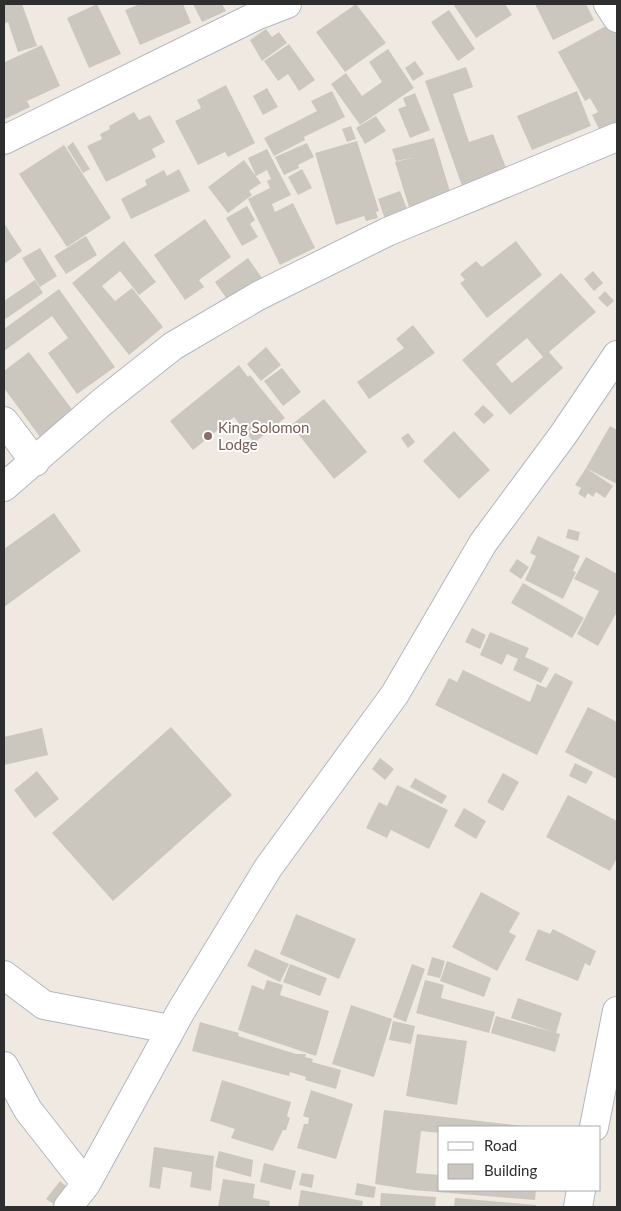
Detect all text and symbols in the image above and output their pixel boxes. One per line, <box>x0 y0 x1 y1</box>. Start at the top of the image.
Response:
place label: King Solomon Lodge <box>218 418 309 453</box>
marker: King Solomon Lodge <box>202 430 214 442</box>
legend <box>438 1126 601 1191</box>
text: Road <box>484 1136 517 1154</box>
text: Building <box>484 1161 537 1179</box>

